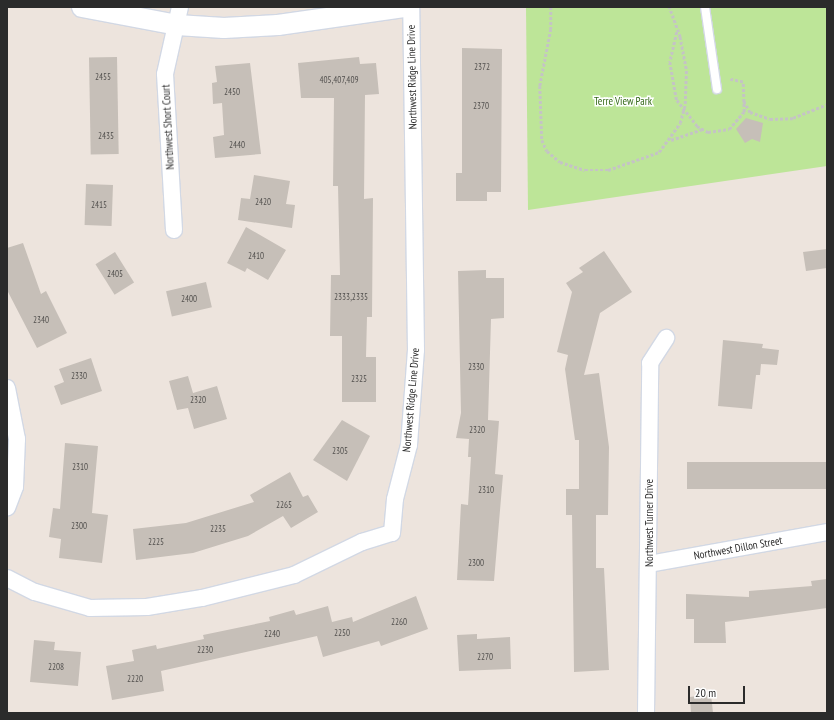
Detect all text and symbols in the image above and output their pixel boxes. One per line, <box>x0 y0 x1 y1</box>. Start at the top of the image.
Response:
street label: Northwest Ridge Line Drive <box>404 25 420 129</box>
house number: 2372 <box>474 62 490 72</box>
house number: 2455 <box>95 72 111 82</box>
house number: 405,407,409 <box>320 75 358 85</box>
street label: Northwest Short Court <box>159 84 177 170</box>
house number: 2450 <box>224 87 240 97</box>
park label: Terre View Park <box>594 94 652 108</box>
house number: 2370 <box>473 101 489 111</box>
house number: 2435 <box>98 131 114 141</box>
house number: 2440 <box>229 140 245 150</box>
house number: 2420 <box>255 197 271 207</box>
house number: 2415 <box>91 200 107 210</box>
house number: 2410 <box>248 251 264 261</box>
house number: 2405 <box>107 269 123 279</box>
house number: 2333,2335 <box>334 292 368 302</box>
house number: 2400 <box>181 294 197 304</box>
house number: 2340 <box>33 315 49 325</box>
street label: Northwest Ridge Line Drive <box>400 347 422 453</box>
house number: 2330 <box>468 362 484 372</box>
house number: 2330 <box>71 371 87 381</box>
house number: 2325 <box>351 374 367 384</box>
house number: 2320 <box>190 395 206 405</box>
house number: 2320 <box>469 425 485 435</box>
house number: 2305 <box>332 446 348 456</box>
house number: 2310 <box>72 462 88 472</box>
street label: Northwest Turner Drive <box>642 479 656 567</box>
house number: 2310 <box>478 485 494 495</box>
house number: 2265 <box>276 500 292 510</box>
house number: 2300 <box>71 521 87 531</box>
house number: 2235 <box>210 524 226 534</box>
street label: Northwest Dillon Street <box>693 534 783 562</box>
house number: 2225 <box>148 537 164 547</box>
house number: 2300 <box>468 558 484 568</box>
house number: 2260 <box>391 617 407 627</box>
house number: 2250 <box>334 628 350 638</box>
house number: 2240 <box>264 629 280 639</box>
house number: 2230 <box>197 645 213 655</box>
house number: 2270 <box>477 652 493 662</box>
house number: 2208 <box>48 662 64 672</box>
house number: 2220 <box>127 674 143 684</box>
scale bar <box>690 678 747 704</box>
text: 20 m <box>695 685 716 700</box>

